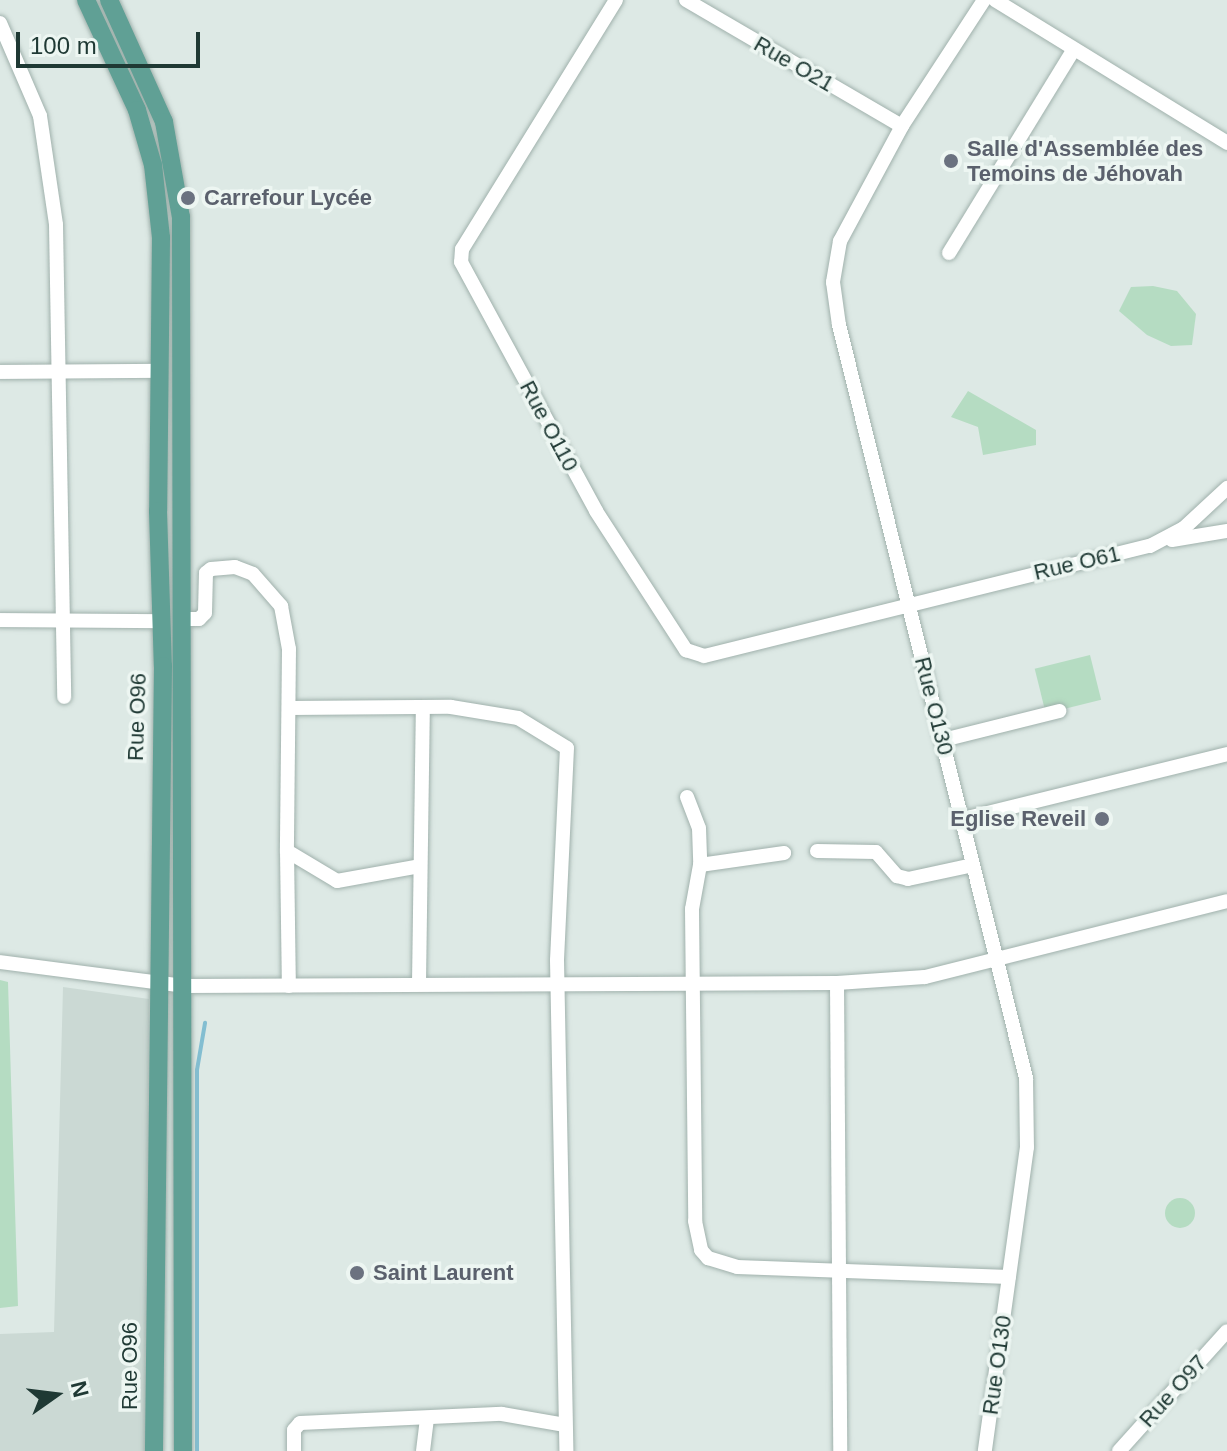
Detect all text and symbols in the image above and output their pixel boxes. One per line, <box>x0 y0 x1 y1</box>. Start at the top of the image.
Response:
scale bar <box>20 16 204 66</box>
street label: Rue O21 <box>749 31 839 97</box>
text: 100 m <box>30 32 97 59</box>
place label: Salle d'Assemblée des Temoins de Jéhovah <box>967 135 1203 186</box>
marker: Salle d'Assemblée des Temoins de Jéhovah <box>942 152 960 170</box>
place label: Carrefour Lycée <box>204 185 372 211</box>
marker: Carrefour Lycée <box>179 189 197 207</box>
street label: Rue O110 <box>514 376 584 476</box>
street label: Rue O61 <box>1031 540 1123 586</box>
street label: Rue O130 <box>909 654 959 758</box>
street label: Rue O96 <box>122 673 152 761</box>
place label: Eglise Reveil <box>950 806 1086 832</box>
marker: Eglise Reveil <box>1093 810 1111 828</box>
place label: Saint Laurent <box>373 1260 514 1286</box>
marker: Saint Laurent <box>348 1264 366 1282</box>
street label: Rue O130 <box>977 1314 1017 1416</box>
street label: Rue O96 <box>117 1322 143 1410</box>
street label: Rue O97 <box>1134 1349 1212 1433</box>
north arrow <box>16 1355 96 1435</box>
text: N <box>66 1378 94 1400</box>

